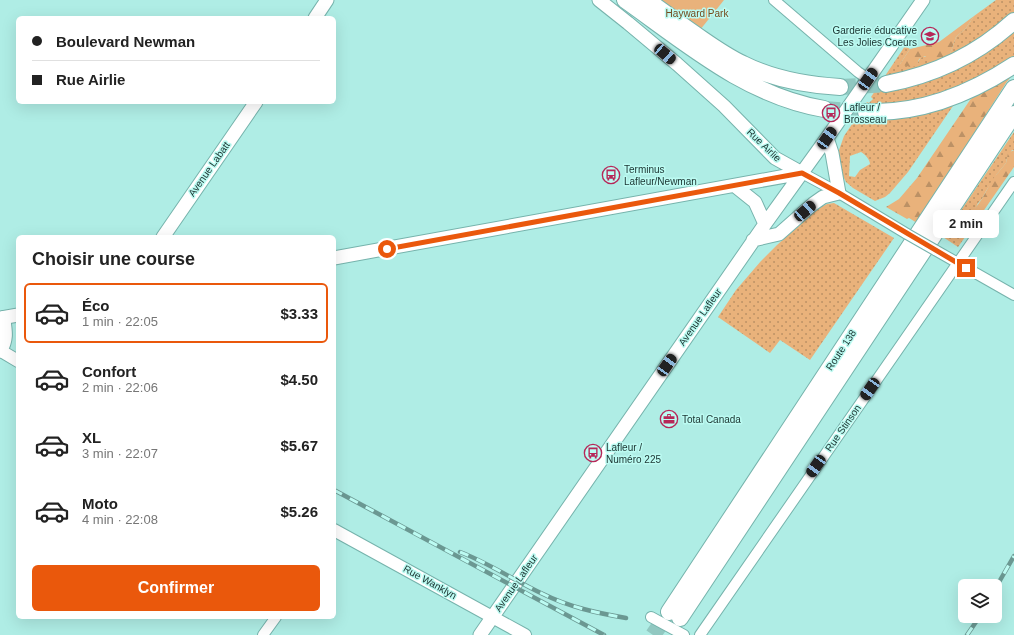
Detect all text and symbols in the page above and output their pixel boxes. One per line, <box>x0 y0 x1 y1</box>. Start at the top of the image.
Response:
park label: Hayward Park <box>666 8 729 19</box>
place label: Garderie éducative Les Jolies Coeurs <box>833 25 917 48</box>
school or university icon: Garderie éducative Les Jolies Coeurs <box>920 26 940 46</box>
text: Boulevard Newman <box>56 33 195 50</box>
car <box>652 42 678 66</box>
car <box>856 66 880 92</box>
text: Rue Airlie <box>56 71 125 88</box>
place label: Lafleur / Brosseau <box>844 102 886 125</box>
bus stop icon: Lafleur / Brosseau <box>821 103 841 123</box>
car <box>815 125 839 151</box>
street label: Rue Airlie <box>745 126 784 164</box>
street label: Avenue Labatt <box>186 139 232 199</box>
place label: Terminus Lafleur/Newman <box>624 164 697 187</box>
bus stop icon: Terminus Lafleur/Newman <box>601 165 621 185</box>
car <box>792 199 818 223</box>
callout: 2 min <box>933 210 999 238</box>
text: 2 min <box>949 216 983 231</box>
route start <box>378 240 396 258</box>
text: Choisir une course <box>32 249 195 269</box>
route end <box>957 259 975 277</box>
street label: Avenue Lafleur <box>676 286 724 348</box>
icon: car <box>34 295 70 331</box>
text: Éco <box>82 297 110 314</box>
text: $3.33 <box>280 305 318 322</box>
text: 1 min · 22:05 <box>82 314 158 329</box>
street label: Route 138 <box>824 327 858 372</box>
car <box>655 352 679 378</box>
icon: car <box>34 361 70 397</box>
text: Confort <box>82 363 136 380</box>
text: $4.50 <box>280 371 318 388</box>
car <box>858 376 882 402</box>
text: 2 min · 22:06 <box>82 380 158 395</box>
street label: Rue Stinson <box>823 403 863 453</box>
office icon: Total Canada <box>659 409 679 429</box>
place label: Total Canada <box>682 414 741 425</box>
icon: car <box>34 427 70 463</box>
text: XL <box>82 429 101 446</box>
text: $5.67 <box>280 437 318 454</box>
place label: Lafleur / Numéro 225 <box>606 442 661 465</box>
bus stop icon: Lafleur / Numéro 225 <box>583 443 603 463</box>
text: 3 min · 22:07 <box>82 446 158 461</box>
car <box>804 453 828 479</box>
icon: car <box>34 493 70 529</box>
text: Moto <box>82 495 118 512</box>
text: $5.26 <box>280 503 318 520</box>
text: 4 min · 22:08 <box>82 512 158 527</box>
street label: Avenue Lafleur <box>492 552 540 614</box>
street label: Rue Wanklyn <box>401 563 459 601</box>
button: Confirmer <box>32 565 320 611</box>
map controls <box>958 579 1002 623</box>
button: layers <box>958 579 1002 623</box>

